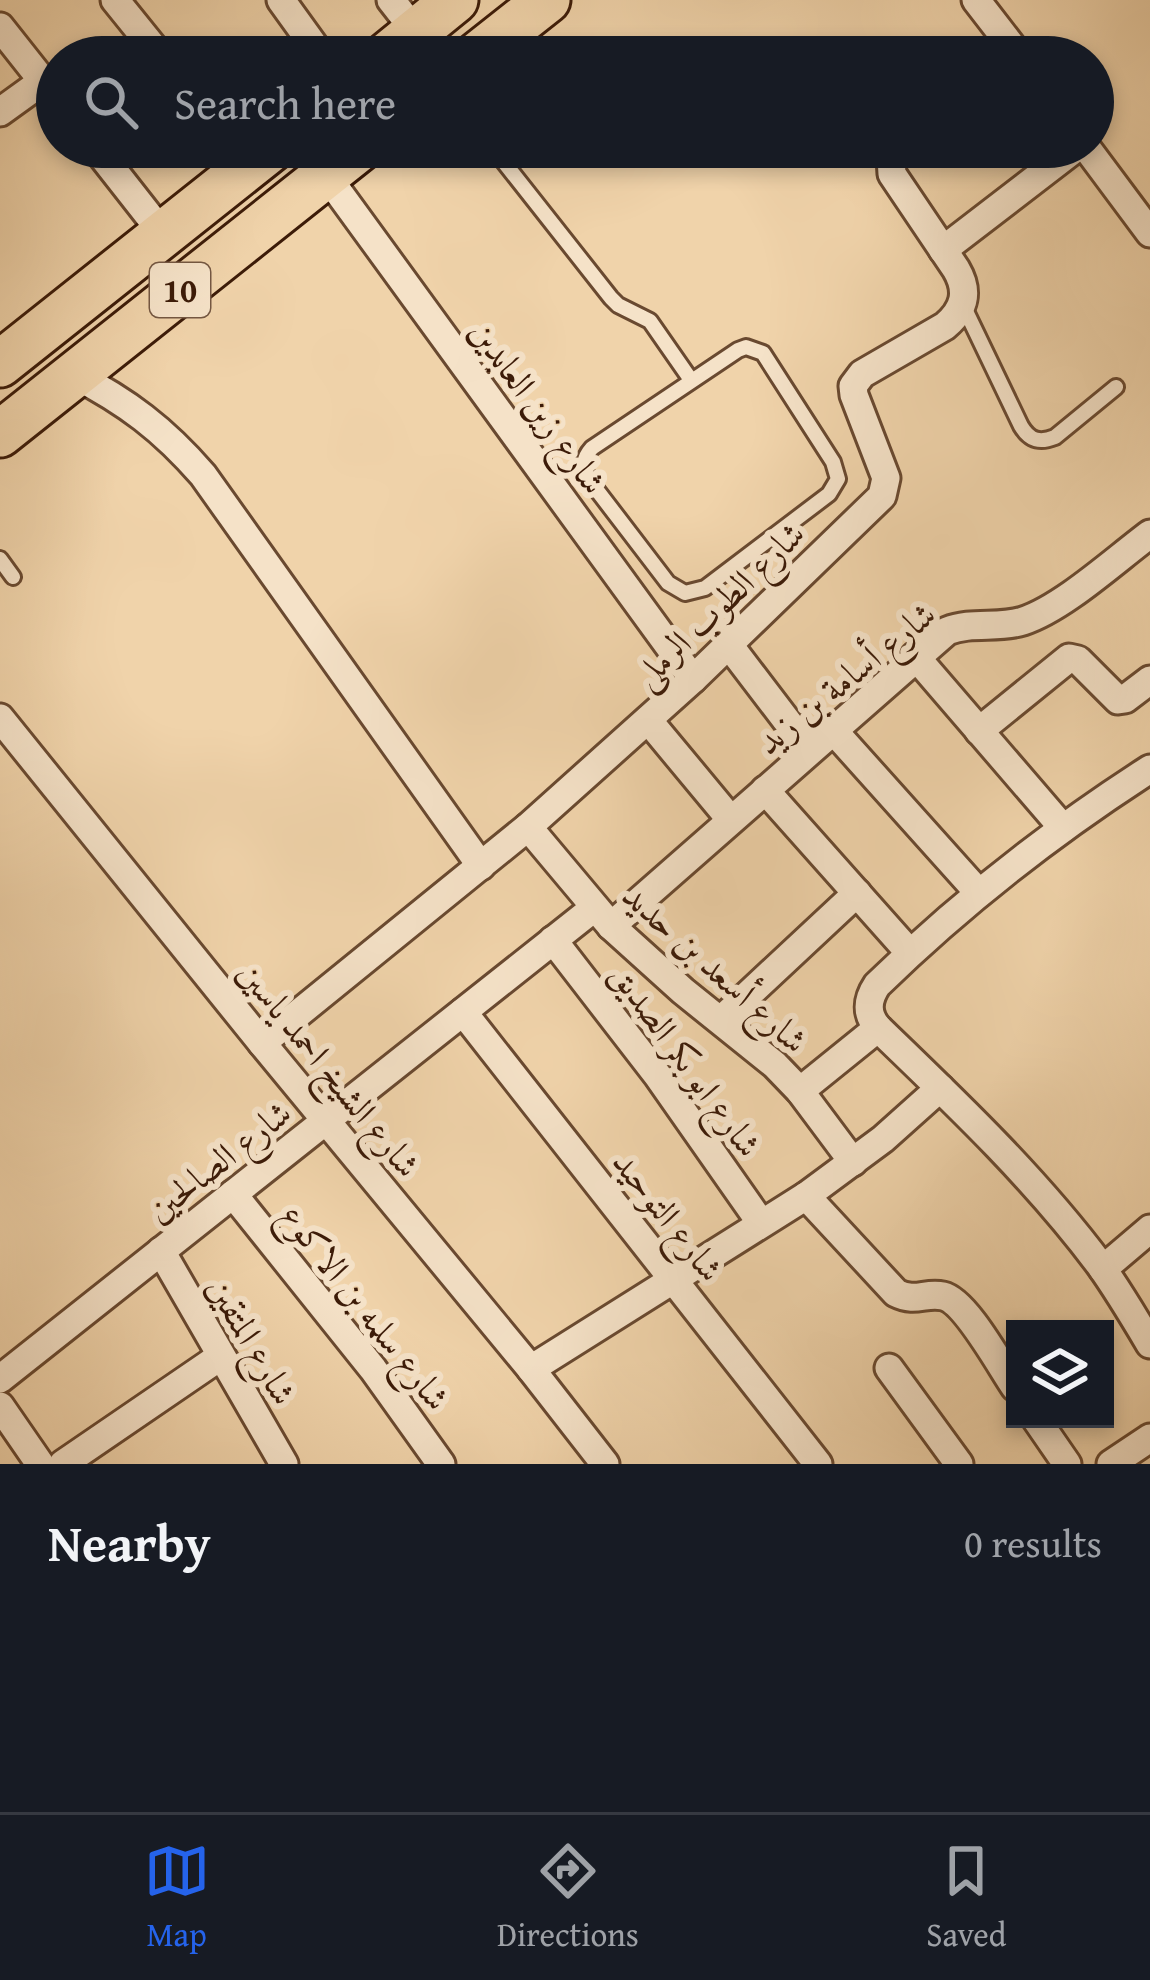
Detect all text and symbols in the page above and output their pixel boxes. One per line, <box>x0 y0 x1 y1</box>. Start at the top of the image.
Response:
search box <box>36 36 1114 168</box>
icon: search <box>78 69 144 135</box>
text: Search here <box>174 70 396 135</box>
road number: 10 <box>150 263 210 317</box>
street label: شارع زين العابدين <box>453 307 621 508</box>
street label: شارع الطوب الرملى <box>620 508 820 704</box>
street label: شارع أسامة بن زيد <box>743 588 950 770</box>
street label: شارع أسعد بن حديد <box>608 869 821 1069</box>
street label: شارع الشيخ احمد ياسين <box>220 948 434 1193</box>
street label: شارع ابو بكر الصديق <box>594 950 776 1170</box>
street label: شارع الصالحين <box>134 1086 305 1238</box>
street label: شارع التوحيد <box>596 1138 738 1295</box>
street label: شارع سلمه بن الاكوع <box>264 1191 464 1424</box>
street label: شارع المتقين <box>191 1266 311 1417</box>
map controls <box>1006 1320 1114 1428</box>
button: layers <box>1006 1320 1114 1428</box>
text: Nearby <box>48 1505 211 1580</box>
text: 0 results <box>964 1514 1102 1571</box>
tab: Map <box>144 1838 210 1958</box>
tab: Directions <box>497 1838 639 1958</box>
tab: Saved <box>926 1838 1006 1958</box>

